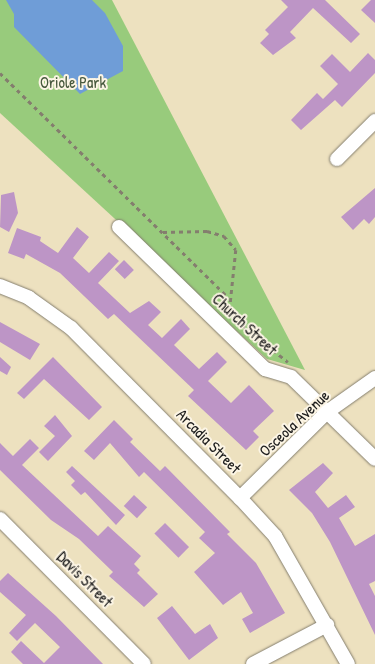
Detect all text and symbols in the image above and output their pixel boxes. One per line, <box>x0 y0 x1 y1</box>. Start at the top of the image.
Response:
park label: Oriole Park <box>40 72 106 92</box>
street label: Church Street <box>209 289 281 359</box>
street label: Osceola Avenue <box>255 386 333 460</box>
street label: Arcadia Street <box>173 405 245 477</box>
street label: Davis Street <box>53 547 117 611</box>

